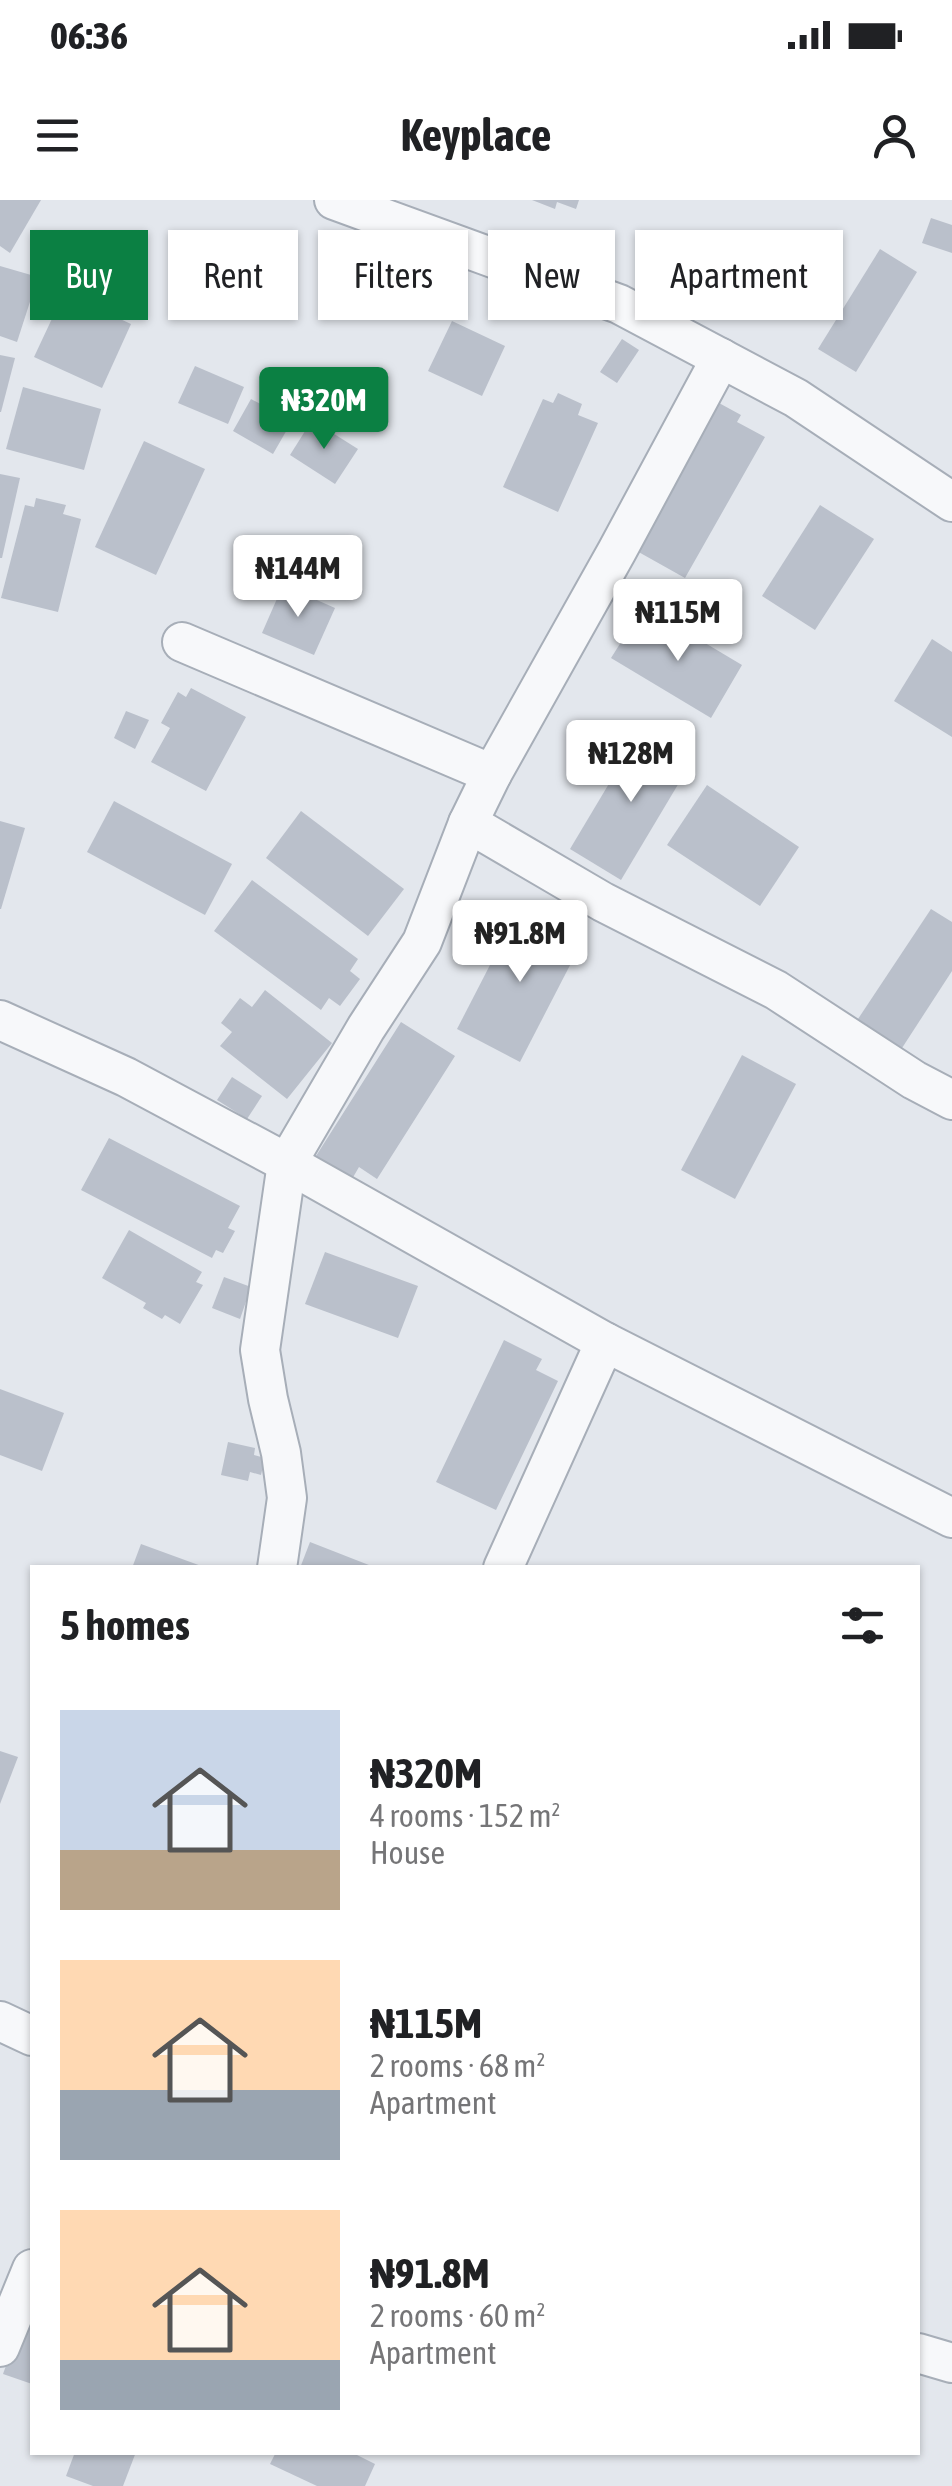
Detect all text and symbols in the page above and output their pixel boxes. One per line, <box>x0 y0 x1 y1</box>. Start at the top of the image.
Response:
text: 06:36 <box>50 14 128 57</box>
icon: menu <box>30 108 85 163</box>
icon: person <box>867 108 922 163</box>
text: Keyplace <box>401 109 551 161</box>
chip: Buy <box>30 230 148 320</box>
chip: Rent <box>168 230 298 320</box>
chip: Filters <box>318 230 468 320</box>
chip: New <box>488 230 615 320</box>
chip: Apartment <box>635 230 843 320</box>
pin: ₦320M <box>254 367 394 452</box>
text: ₦320M <box>281 381 367 418</box>
pin: ₦144M <box>228 535 368 620</box>
text: ₦144M <box>255 549 341 586</box>
pin: ₦115M <box>608 579 748 664</box>
text: ₦115M <box>635 593 721 630</box>
pin: ₦128M <box>561 720 701 805</box>
text: ₦128M <box>588 734 674 771</box>
pin: ₦91.8M <box>439 900 601 985</box>
text: ₦91.8M <box>474 914 566 951</box>
icon: filters <box>835 1598 890 1653</box>
text: 5 homes <box>60 1601 190 1649</box>
text: ₦320M <box>370 1749 482 1797</box>
icon: home <box>140 1750 260 1870</box>
text: 4 rooms · 152 m² <box>370 1797 560 1834</box>
text: House <box>370 1834 445 1871</box>
text: ₦115M <box>370 1999 482 2047</box>
icon: home <box>140 2000 260 2120</box>
text: 2 rooms · 68 m² <box>370 2047 545 2084</box>
text: Apartment <box>370 2084 496 2121</box>
text: ₦91.8M <box>370 2249 490 2297</box>
icon: home <box>140 2250 260 2370</box>
text: 2 rooms · 60 m² <box>370 2297 545 2334</box>
text: Apartment <box>370 2334 496 2371</box>

